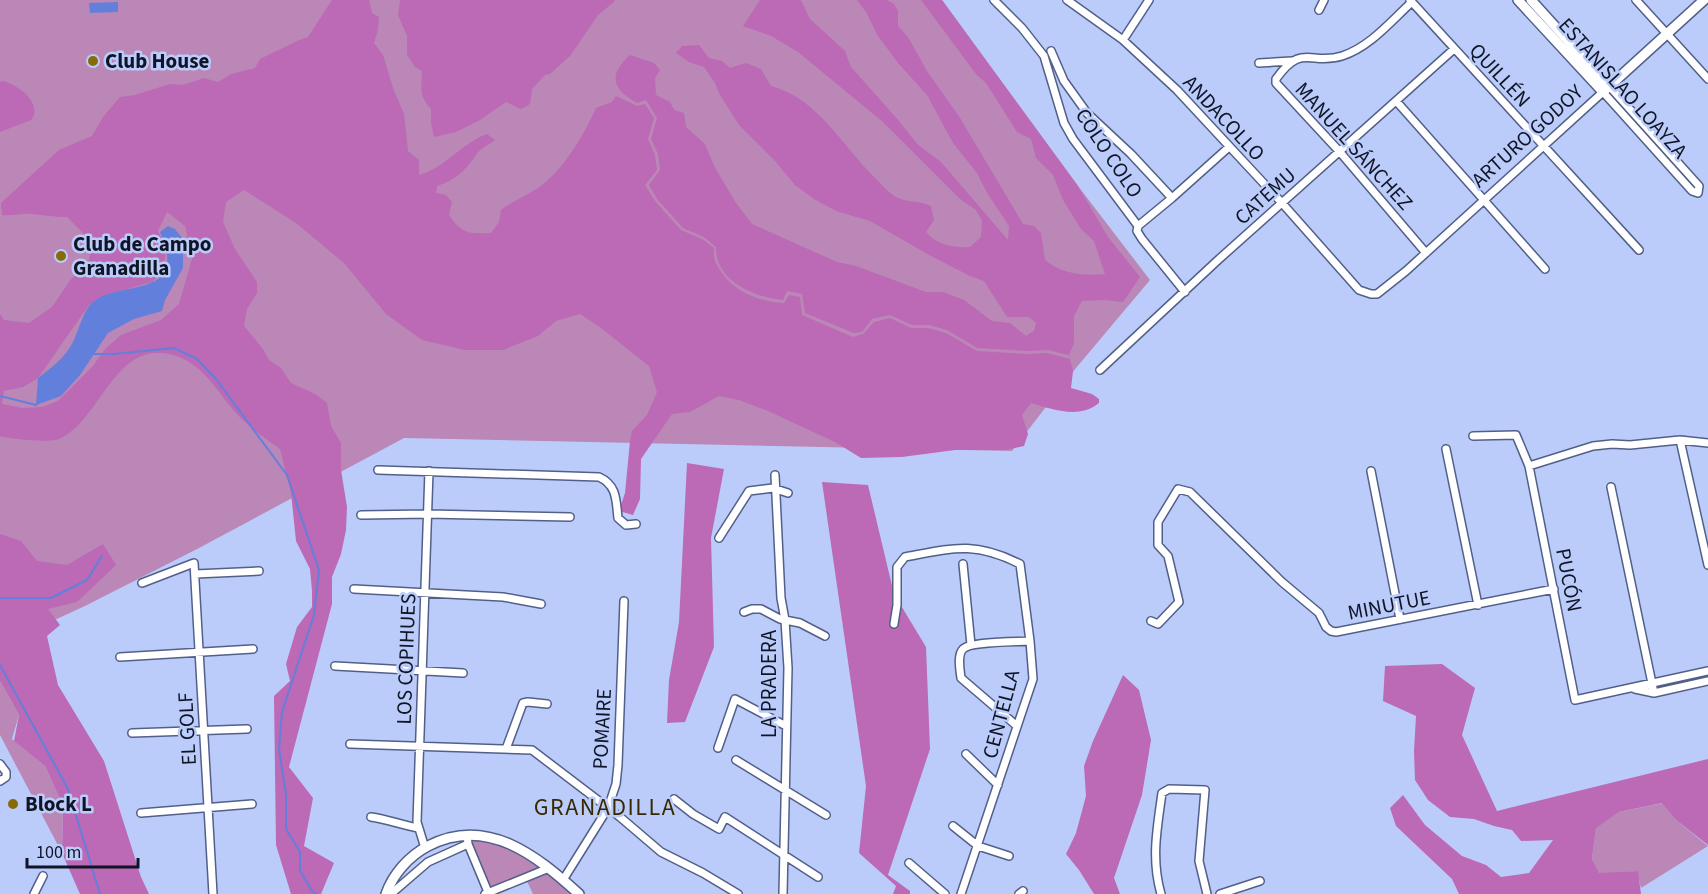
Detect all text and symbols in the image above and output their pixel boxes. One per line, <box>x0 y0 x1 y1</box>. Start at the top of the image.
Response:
street label: ESTANISLAO LOAYZA <box>1552 11 1695 165</box>
street label: QUILLÉN <box>1462 36 1538 114</box>
place label: Club House <box>105 46 209 76</box>
marker: Club House <box>86 54 100 68</box>
street label: ANDACOLLO <box>1176 68 1272 168</box>
street label: MANUEL SÁNCHEZ <box>1288 75 1420 217</box>
street label: ARTURO GODOY <box>1464 77 1590 194</box>
street label: COLO COLO <box>1068 102 1150 204</box>
street label: CATEMU <box>1228 160 1302 232</box>
place label: Club de Campo Granadilla <box>73 229 211 283</box>
marker: Club de Campo Granadilla <box>54 249 68 263</box>
street label: PUCÓN <box>1548 546 1590 614</box>
street label: MINUTUE <box>1345 582 1433 628</box>
street label: LOS COPIHUES <box>389 593 423 725</box>
street label: LA PRADERA <box>754 629 784 738</box>
street label: CENTELLA <box>975 666 1027 762</box>
street label: POMAIRE <box>585 688 619 770</box>
street label: EL GOLF <box>170 692 204 766</box>
place label: Block L <box>25 789 92 819</box>
district label: GRANADILLA <box>534 790 676 825</box>
marker: Block L <box>6 797 20 811</box>
scale bar <box>27 831 138 869</box>
text: 100 m <box>36 840 81 865</box>

